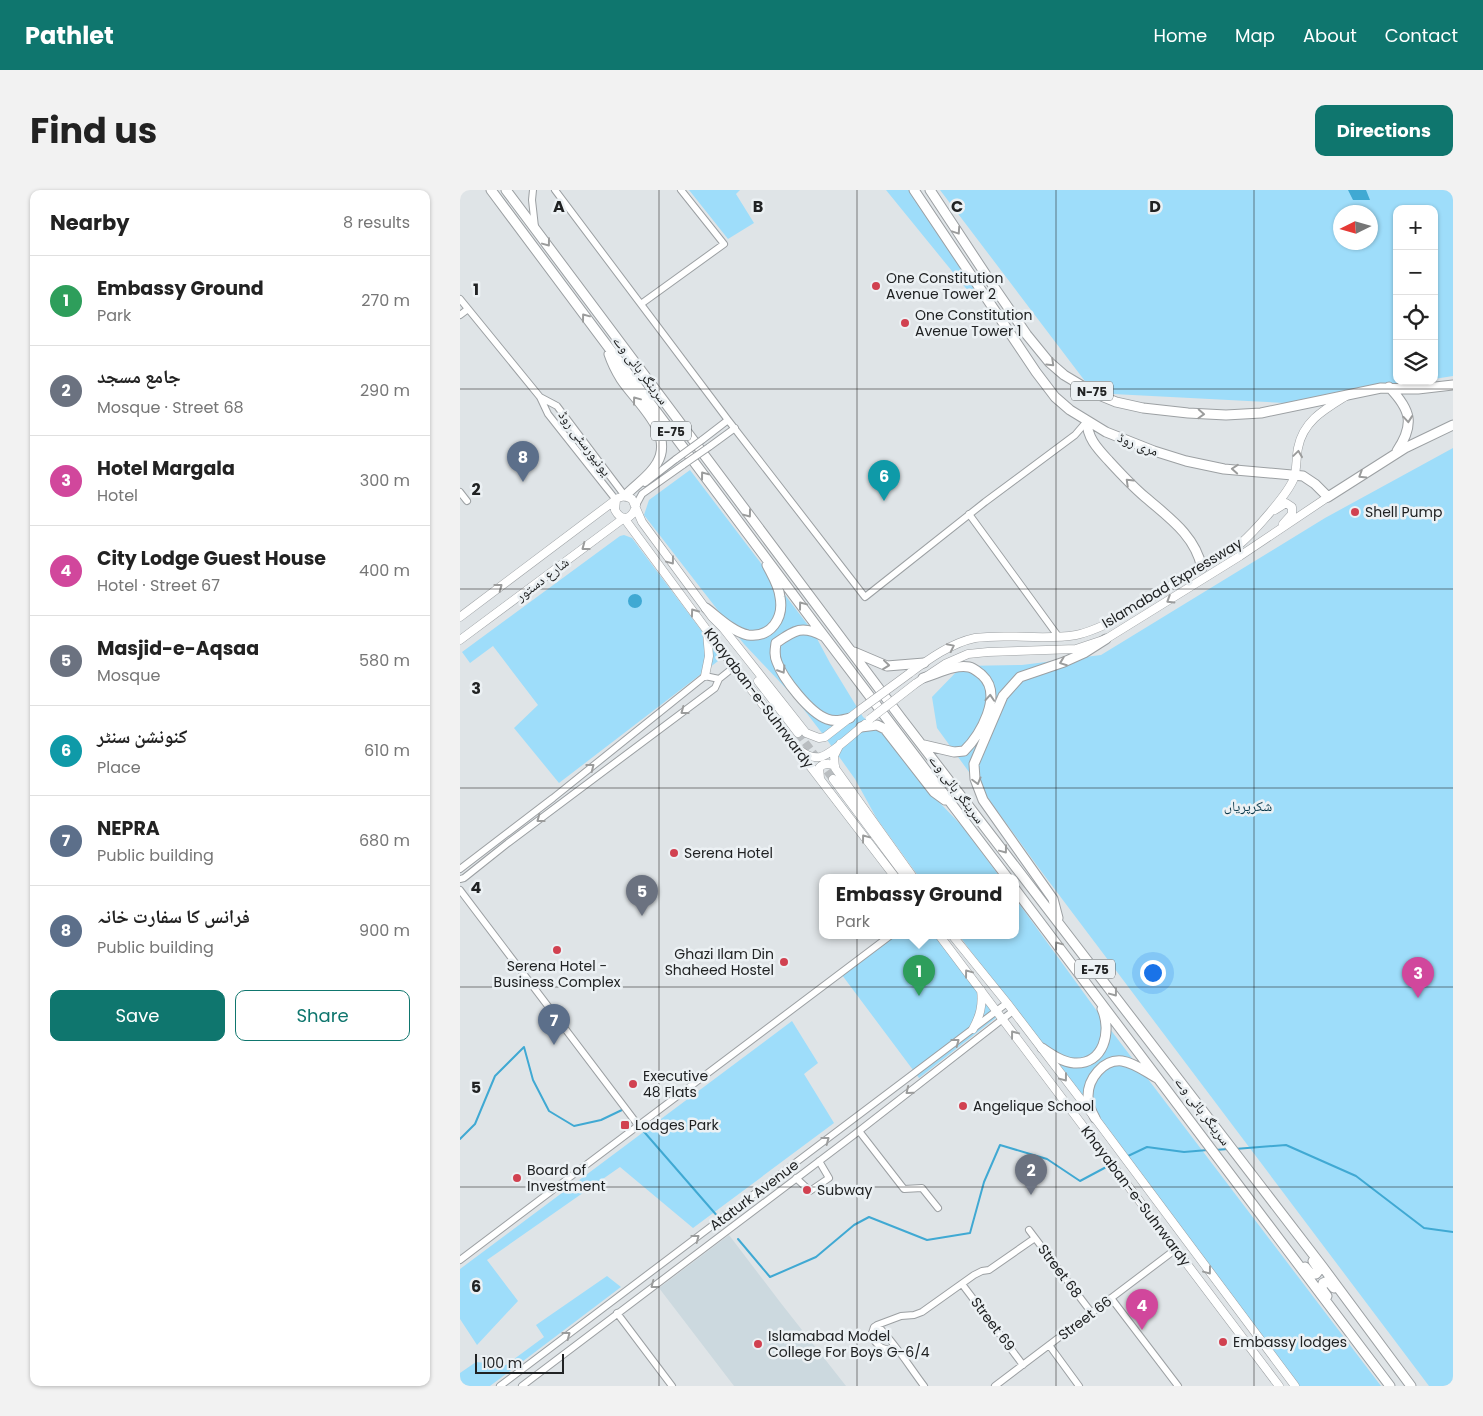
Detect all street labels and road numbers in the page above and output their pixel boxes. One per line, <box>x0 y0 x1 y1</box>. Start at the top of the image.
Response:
street label: سرینگر ہائی وے <box>608 331 674 409</box>
road number: N-75 <box>1071 382 1113 400</box>
street label: یونیورسٹی روڈ <box>554 406 616 480</box>
road number: E-75 <box>651 422 691 440</box>
street label: مری روڈ <box>1115 427 1161 461</box>
street label: Islamabad Expressway <box>1098 533 1246 633</box>
street label: شارع دستور <box>510 552 573 606</box>
street label: Khayaban-e-Suhrwardy <box>700 624 819 772</box>
street label: سرینگر ہائی وے <box>924 750 990 828</box>
road number: E-75 <box>1075 960 1115 979</box>
street label: سرینگر ہائی وے <box>1170 1072 1236 1150</box>
street label: Khayaban-e-Suhrwardy <box>1077 1122 1196 1270</box>
street label: Ataturk Avenue <box>705 1155 803 1235</box>
street label: Street 68 <box>1033 1240 1087 1302</box>
street label: Street 66 <box>1054 1291 1116 1345</box>
street label: Street 69 <box>966 1293 1020 1355</box>

